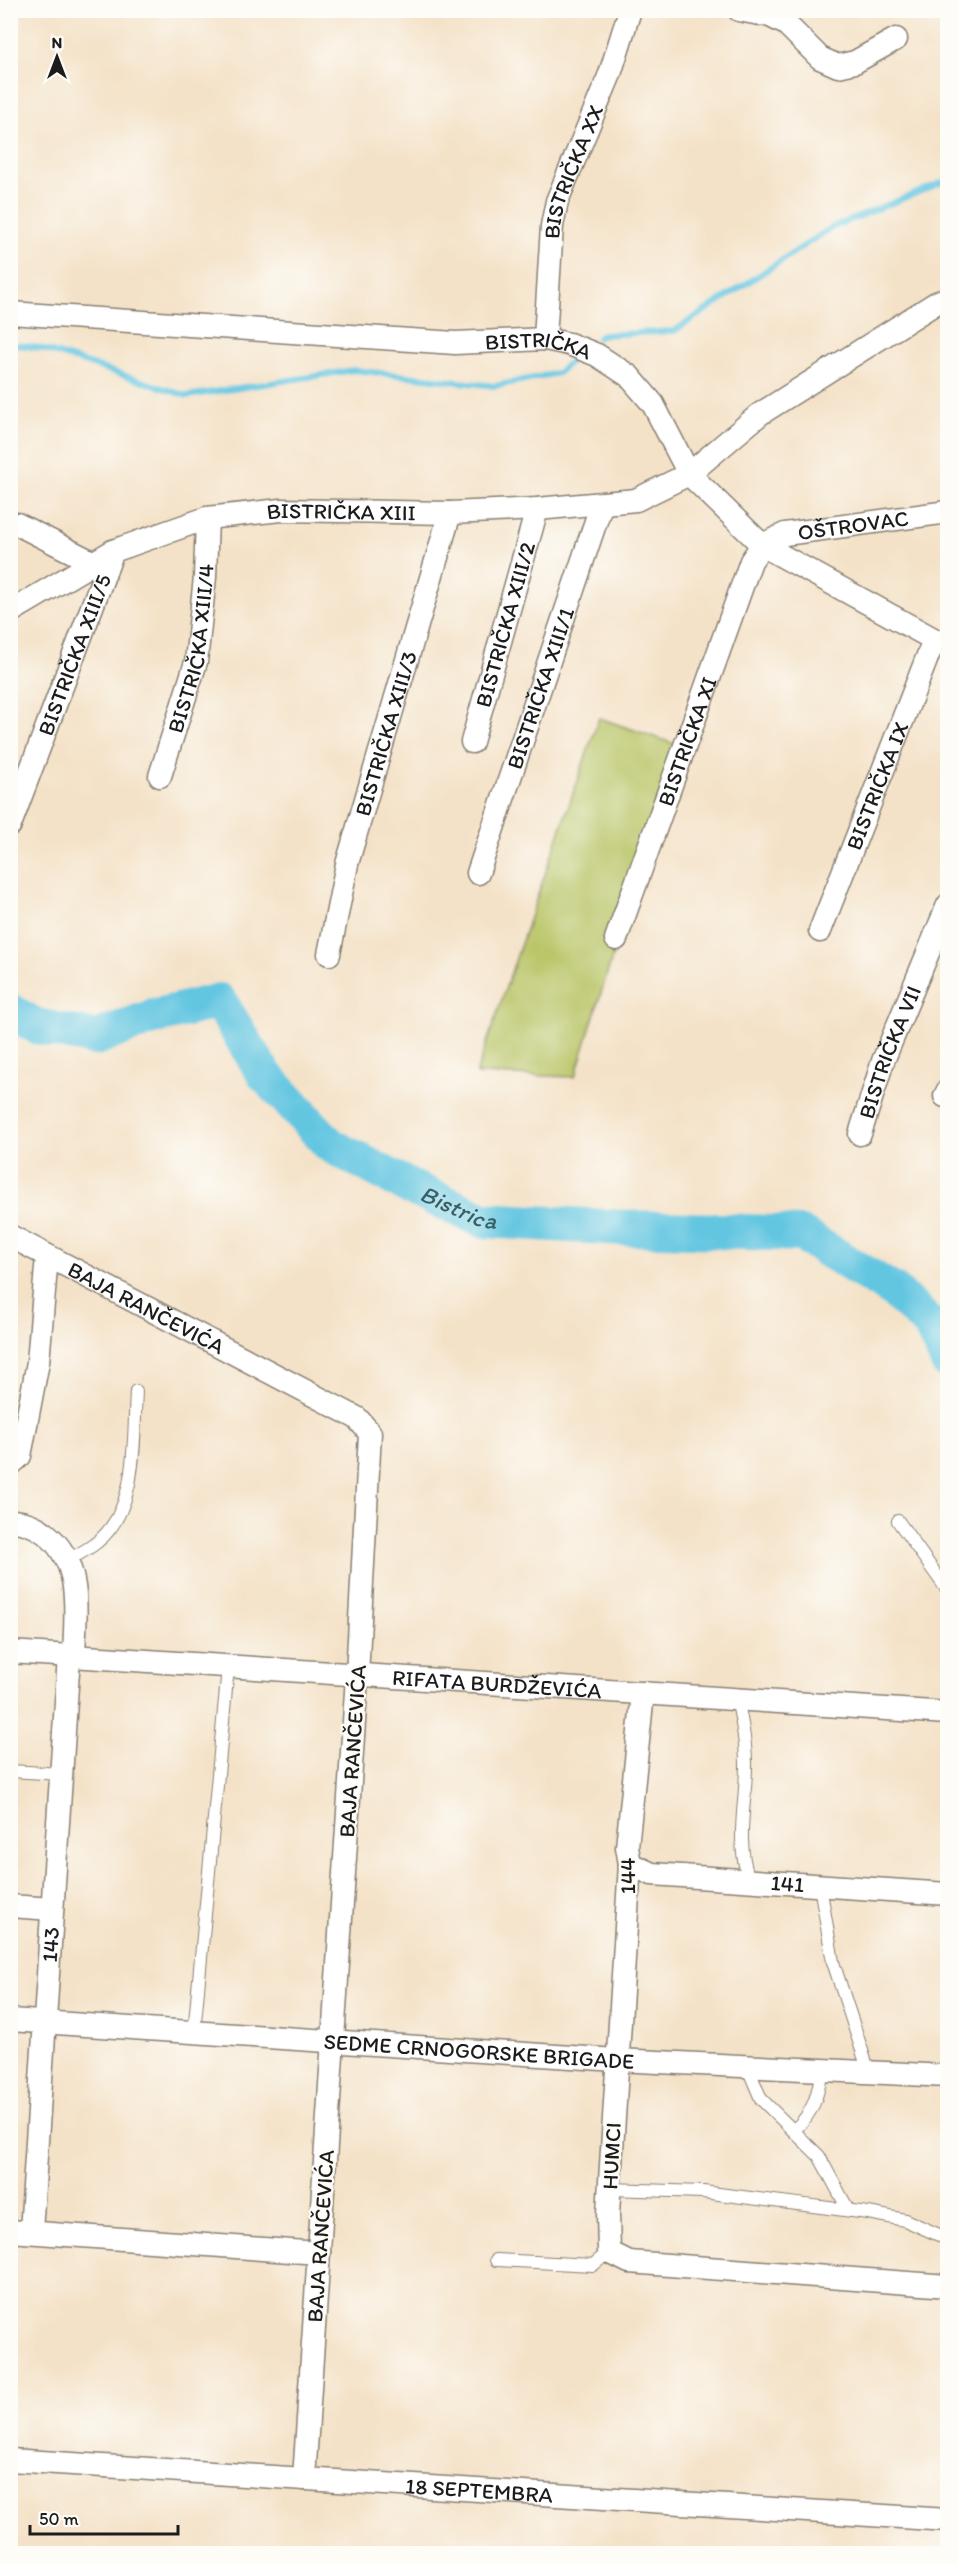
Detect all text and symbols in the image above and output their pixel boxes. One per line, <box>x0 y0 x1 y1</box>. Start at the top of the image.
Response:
north arrow <box>27 27 87 87</box>
text: N <box>52 33 62 52</box>
street label: BISTRIČKA XX <box>538 101 610 240</box>
street label: BISTRIČKA <box>484 326 596 366</box>
street label: BISTRIČKA XIII <box>265 497 416 526</box>
street label: OŠTROVAC <box>796 504 910 546</box>
street label: BISTRIČKA XIII/2 <box>469 539 541 710</box>
street label: BISTRIČKA XIII/4 <box>161 564 219 736</box>
street label: BISTRIČKA XIII/5 <box>32 570 117 739</box>
street label: BISTRIČKA XIII/1 <box>501 604 580 773</box>
street label: BISTRIČKA XIII/3 <box>349 648 423 819</box>
street label: BISTRIČKA XI <box>652 673 723 810</box>
street label: BISTRIČKA IX <box>840 718 915 854</box>
street label: BISTRIČKA VII <box>853 982 927 1122</box>
water label: Bistrica <box>416 1179 498 1235</box>
street label: BAJA RANČEVIĆA <box>63 1256 229 1360</box>
street label: BAJA RANČEVIĆA <box>333 1664 372 1838</box>
street label: RIFATA BURDŽEVIĆA <box>391 1664 602 1704</box>
street label: 144 <box>614 1857 641 1895</box>
street label: 141 <box>770 1869 805 1898</box>
street label: 143 <box>36 1926 65 1963</box>
street label: SEDME CRNOGORSKE BRIGADE <box>323 2028 635 2075</box>
street label: HUMCI <box>596 2122 627 2190</box>
street label: BAJA RANČEVIĆA <box>301 2149 340 2323</box>
street label: 18 SEPTEMBRA <box>404 2472 554 2509</box>
scale bar <box>30 2498 178 2536</box>
text: 50 m <box>39 2508 79 2530</box>

